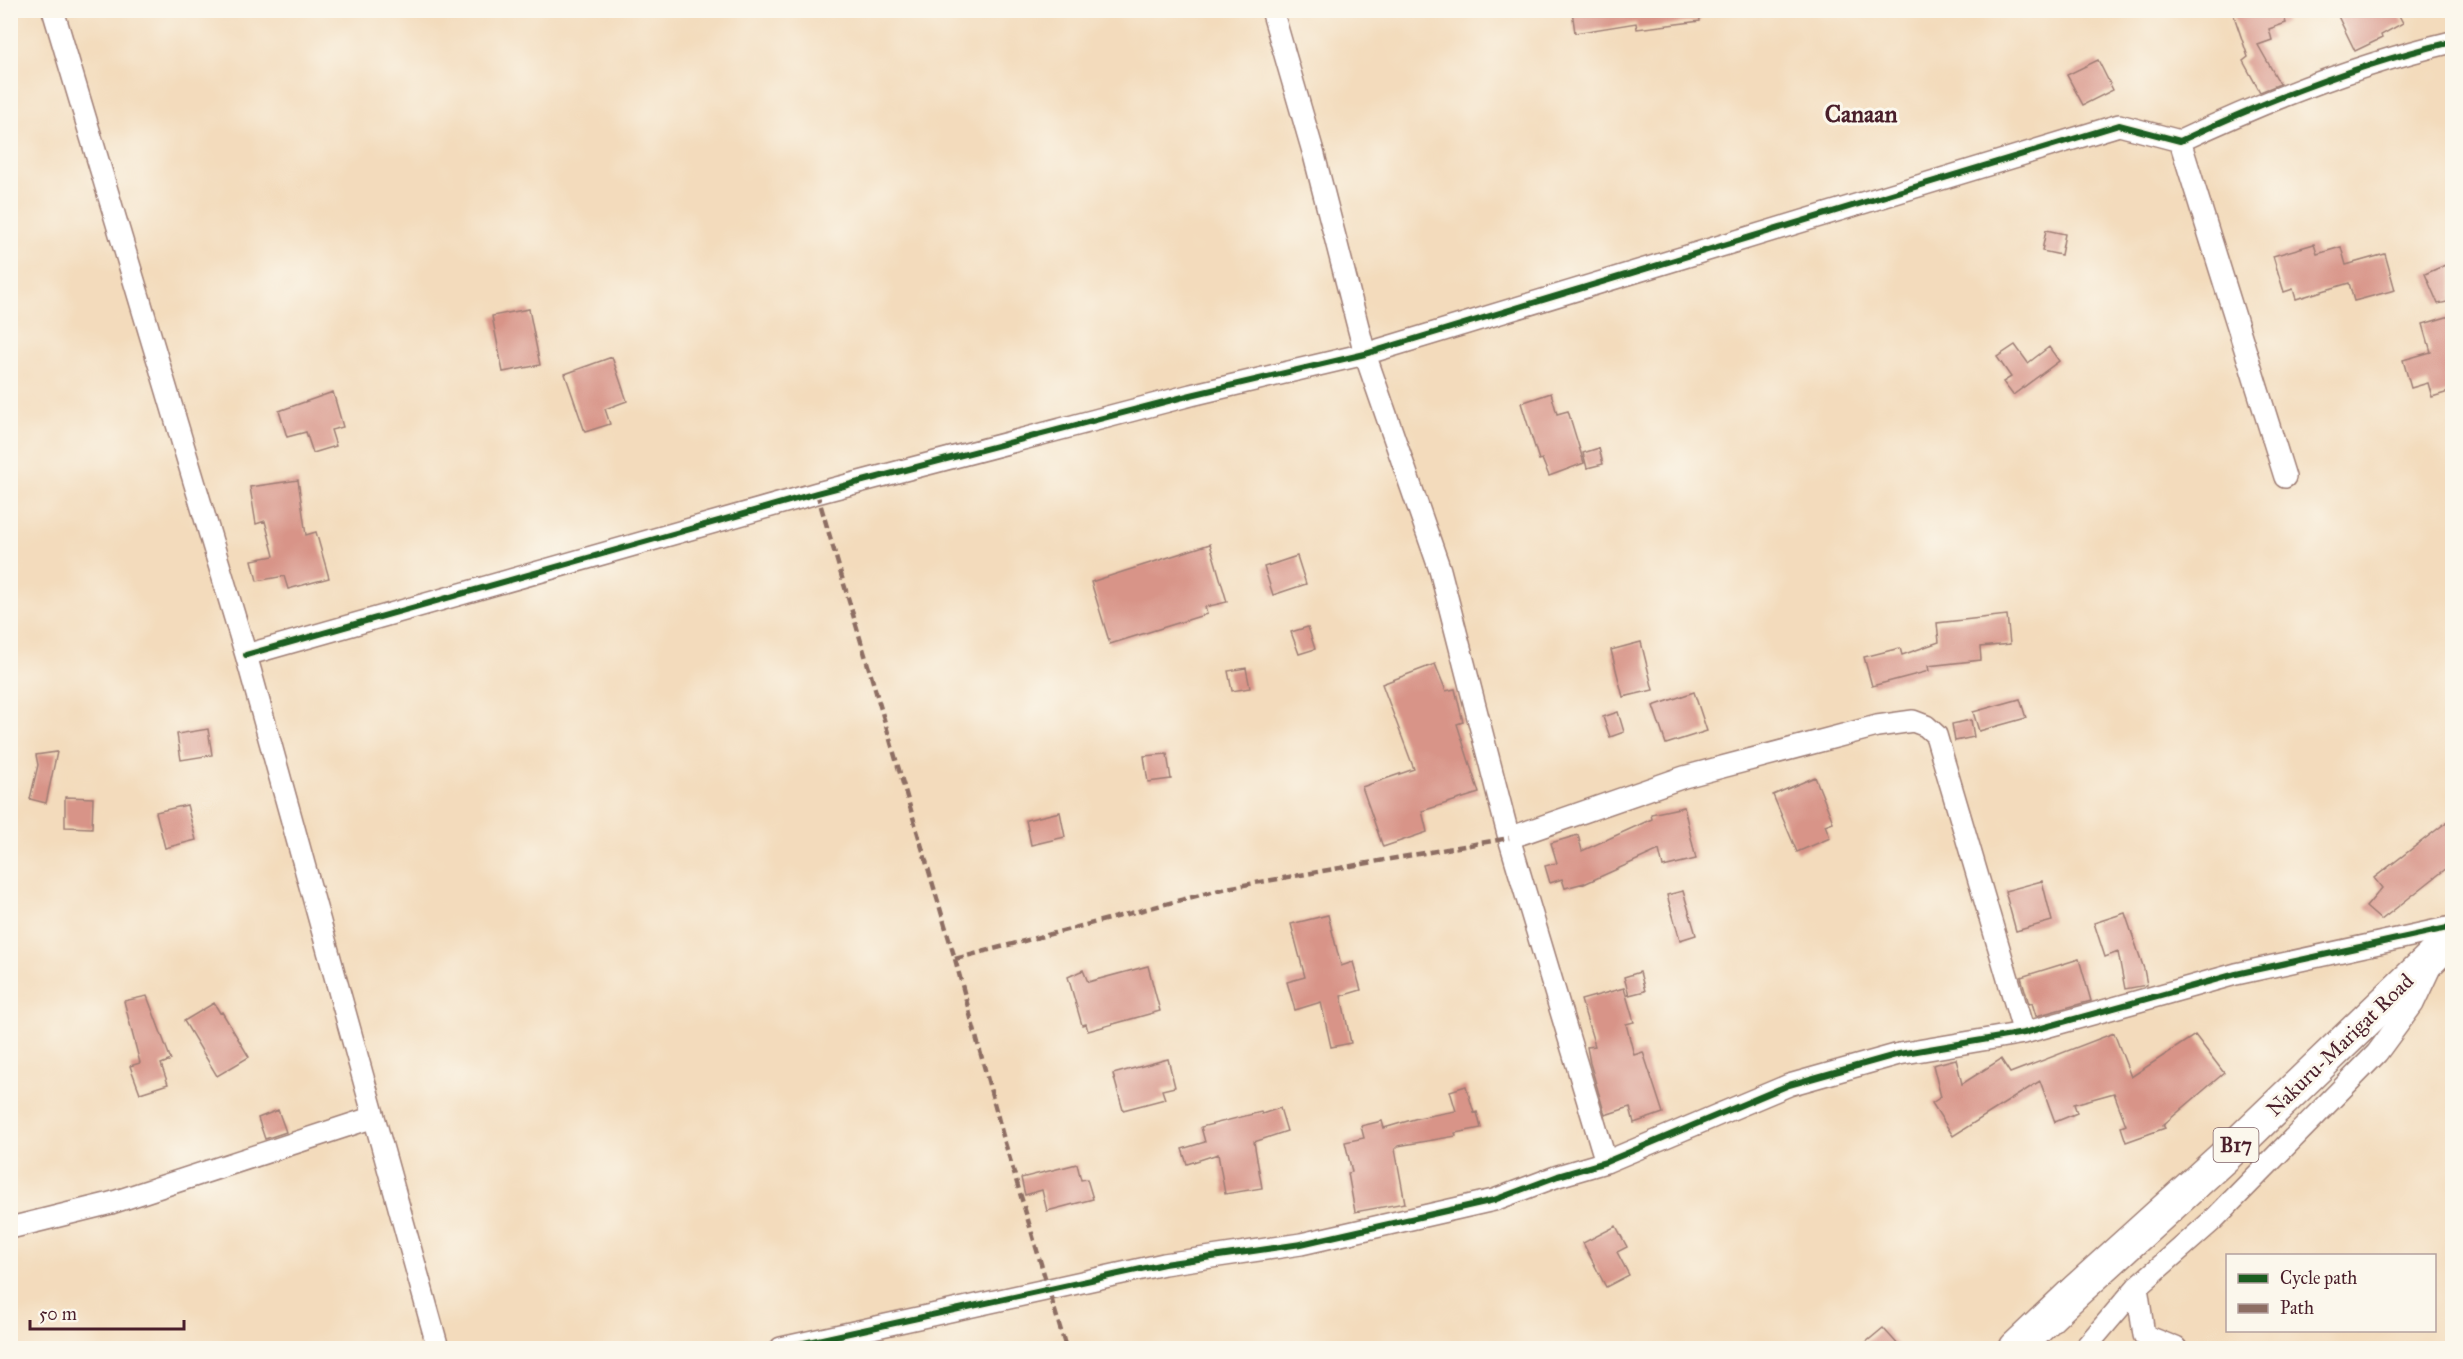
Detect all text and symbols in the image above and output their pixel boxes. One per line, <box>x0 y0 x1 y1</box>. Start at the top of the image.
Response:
district label: Canaan <box>1825 99 1897 129</box>
street label: Nakuru-Marigat Road <box>2261 968 2419 1122</box>
road number: B17 <box>2214 1128 2258 1162</box>
legend <box>2226 1254 2436 1332</box>
text: Cycle path <box>2280 1267 2357 1289</box>
scale bar <box>30 1293 184 1331</box>
text: Path <box>2280 1297 2314 1319</box>
text: 50 m <box>39 1303 77 1325</box>

